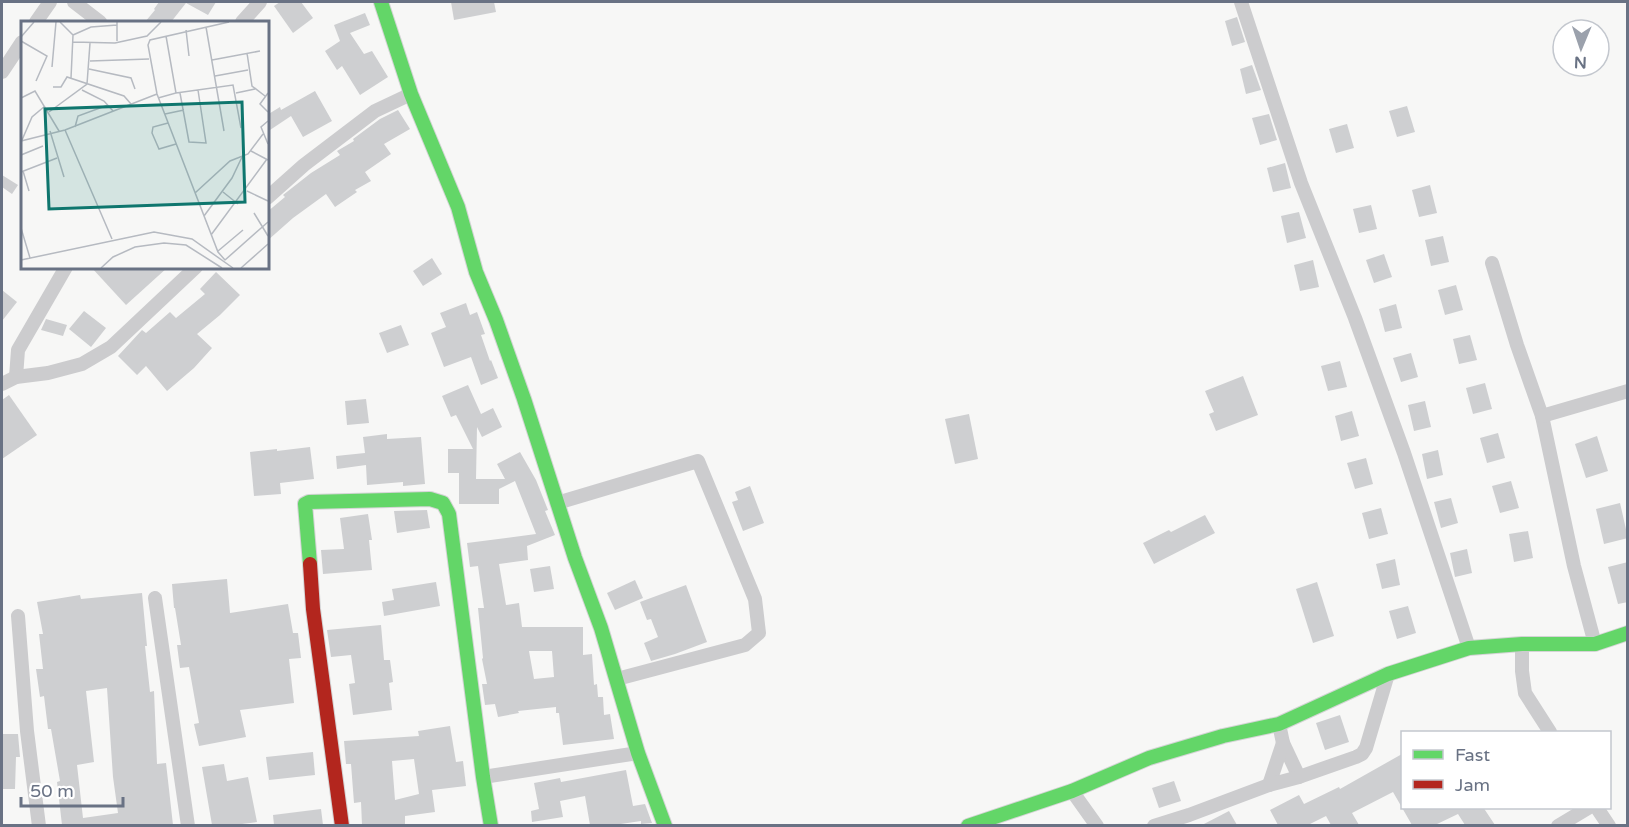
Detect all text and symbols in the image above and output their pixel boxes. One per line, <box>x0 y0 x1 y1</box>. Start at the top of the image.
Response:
north arrow <box>1551 18 1611 78</box>
inset map <box>21 21 268 268</box>
text: N <box>1574 52 1587 72</box>
legend <box>1401 731 1611 809</box>
text: Fast <box>1455 744 1490 766</box>
scale bar <box>21 770 123 808</box>
text: Jam <box>1455 774 1490 796</box>
text: 50 m <box>30 780 74 802</box>

